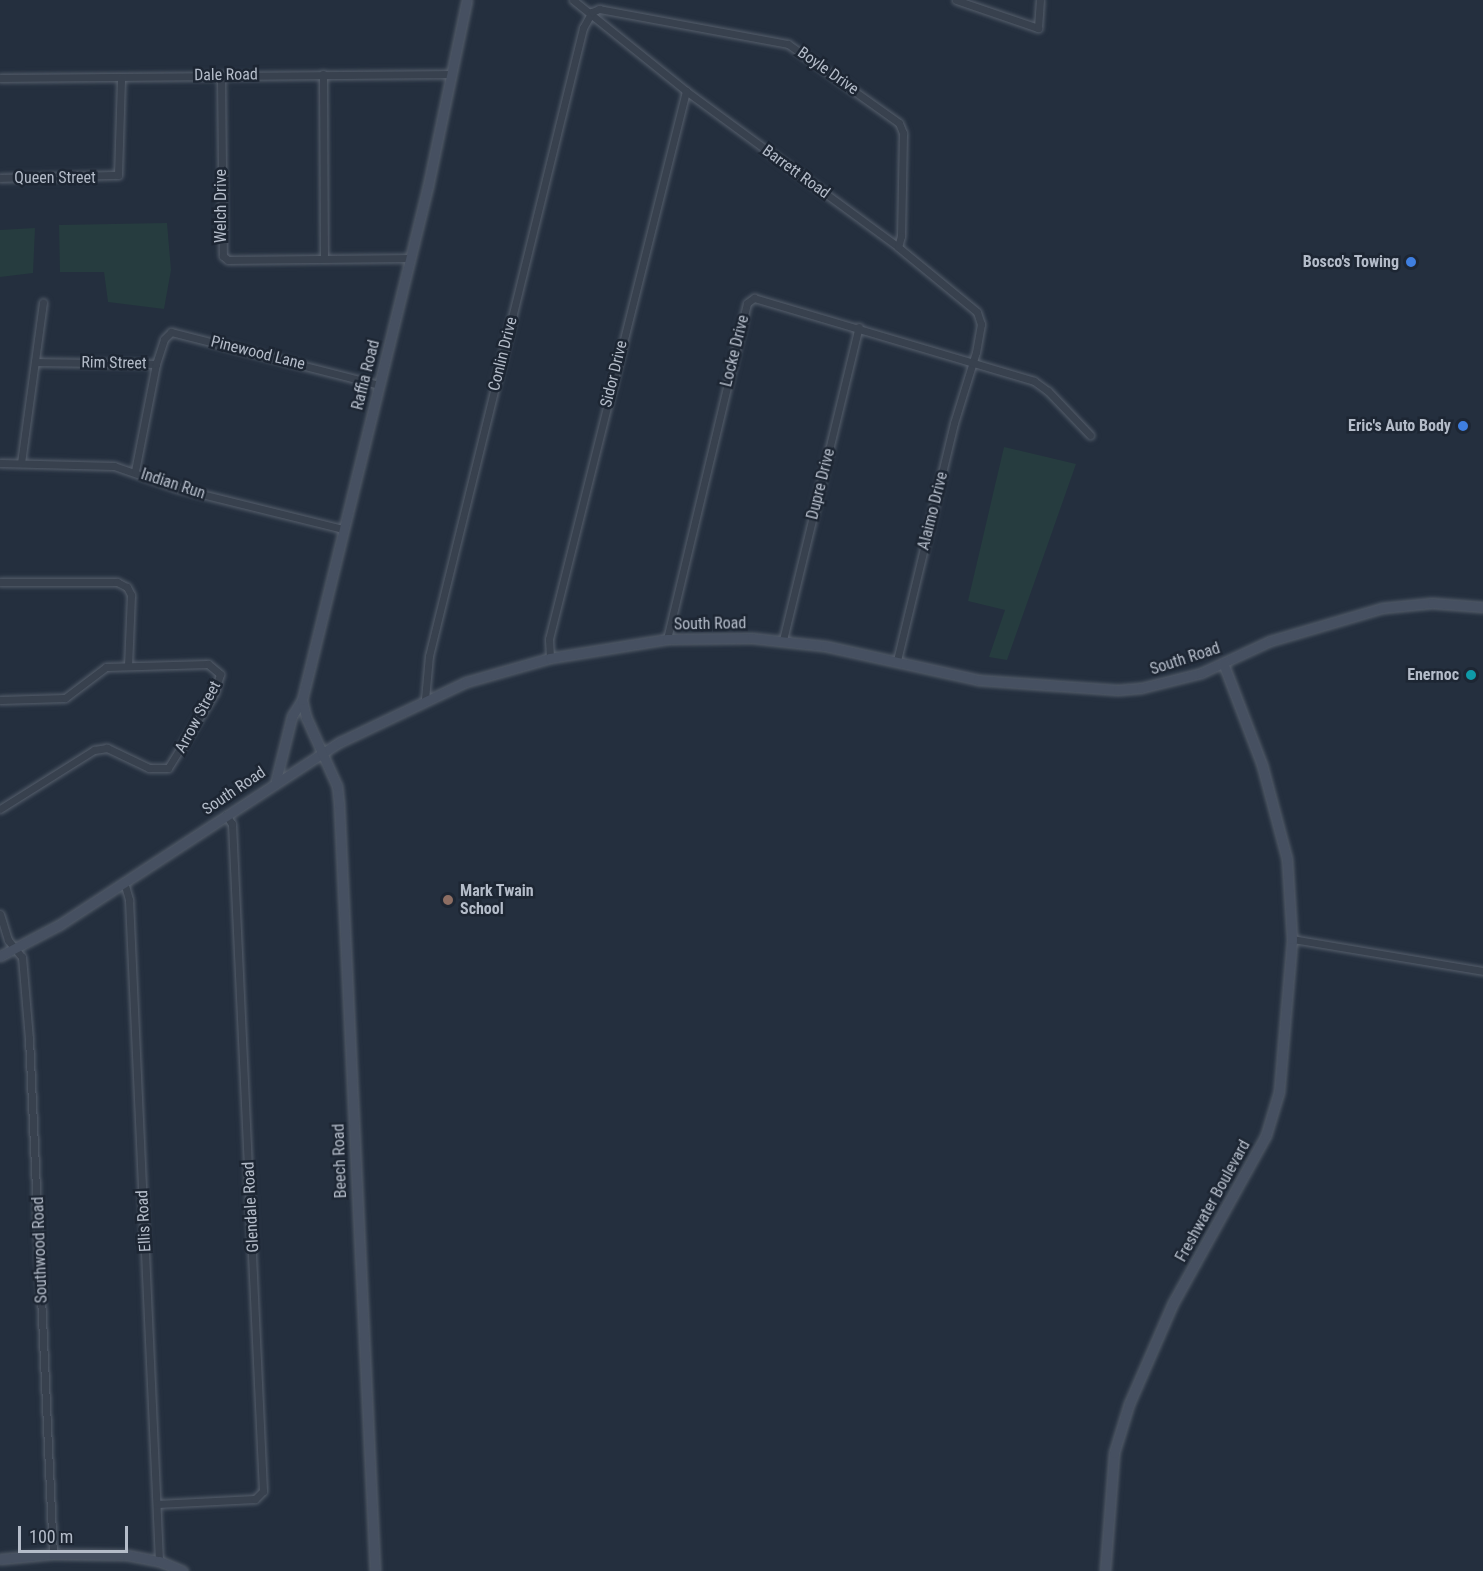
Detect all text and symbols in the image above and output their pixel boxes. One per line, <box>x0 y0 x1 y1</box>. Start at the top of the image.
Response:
street label: Boyle Drive <box>794 43 862 99</box>
street label: Dale Road <box>194 65 258 85</box>
street label: Barrett Road <box>758 141 834 203</box>
street label: Queen Street <box>14 168 96 188</box>
street label: Welch Drive <box>211 169 231 243</box>
place label: Bosco's Towing <box>1302 252 1399 272</box>
marker: Bosco's Towing <box>1404 255 1418 269</box>
street label: Locke Drive <box>717 313 753 389</box>
street label: Conlin Drive <box>485 315 521 393</box>
street label: Pinewood Lane <box>209 332 307 374</box>
street label: Raffia Road <box>348 338 384 412</box>
street label: Sidor Drive <box>596 338 632 410</box>
street label: Rim Street <box>81 353 147 373</box>
place label: Eric's Auto Body <box>1348 416 1451 436</box>
marker: Eric's Auto Body <box>1456 419 1470 433</box>
street label: Dupre Drive <box>803 446 839 522</box>
street label: Indian Run <box>138 465 208 503</box>
street label: Alaimo Drive <box>914 470 952 552</box>
street label: South Road <box>674 614 746 634</box>
street label: South Road <box>1148 639 1222 679</box>
place label: Enernoc <box>1407 665 1459 685</box>
marker: Enernoc <box>1464 668 1478 682</box>
street label: Arrow Street <box>171 678 225 756</box>
street label: South Road <box>199 763 269 819</box>
place label: Mark Twain School <box>460 881 534 919</box>
marker: Mark Twain School <box>441 893 455 907</box>
street label: Beech Road <box>329 1123 351 1199</box>
street label: Freshwater Boulevard <box>1172 1137 1254 1265</box>
street label: Glendale Road <box>239 1161 263 1253</box>
street label: Ellis Road <box>133 1190 155 1252</box>
street label: Southwood Road <box>29 1196 51 1304</box>
scale bar <box>21 1514 130 1552</box>
text: 100 m <box>29 1526 73 1547</box>

